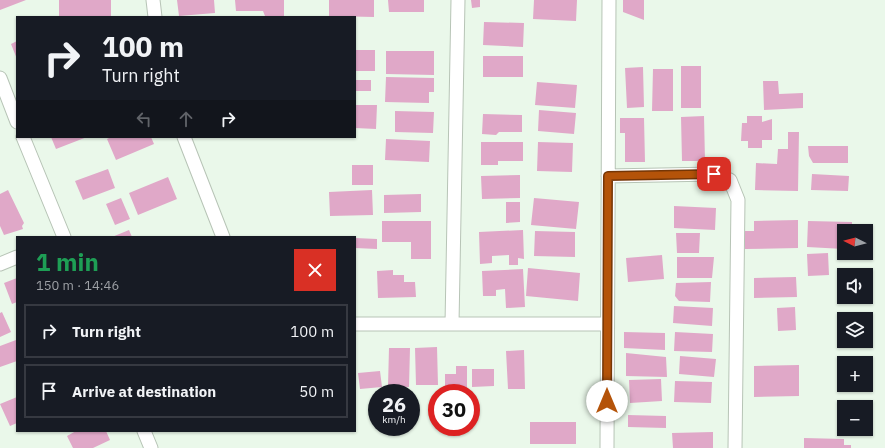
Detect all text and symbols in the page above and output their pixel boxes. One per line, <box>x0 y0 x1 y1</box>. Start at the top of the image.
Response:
text: 100 m <box>102 28 184 65</box>
icon: right <box>36 32 88 84</box>
text: Turn right <box>102 64 180 87</box>
icon: left <box>133 108 155 130</box>
icon: ahead <box>175 108 197 130</box>
icon: right <box>217 108 239 130</box>
pin <box>697 157 731 191</box>
icon: arrive <box>703 163 725 185</box>
north arrow <box>837 224 873 260</box>
map controls <box>837 224 873 436</box>
text: 1 min <box>36 246 99 278</box>
button: close <box>294 249 336 291</box>
button: sound <box>837 268 873 304</box>
text: 150 m · 14:46 <box>36 277 119 294</box>
button: layers <box>837 312 873 348</box>
icon: right <box>38 320 60 342</box>
text: Turn right <box>72 322 141 341</box>
text: 100 m <box>290 322 334 341</box>
button: + <box>837 356 873 392</box>
icon: arrive <box>38 380 60 402</box>
position arrow <box>586 380 628 422</box>
text: Arrive at destination <box>72 382 216 401</box>
text: 50 m <box>299 382 334 401</box>
speed limit sign: 30 <box>428 384 480 436</box>
text: 26 <box>382 391 406 418</box>
button: − <box>837 400 873 436</box>
text: km/h <box>382 413 406 426</box>

